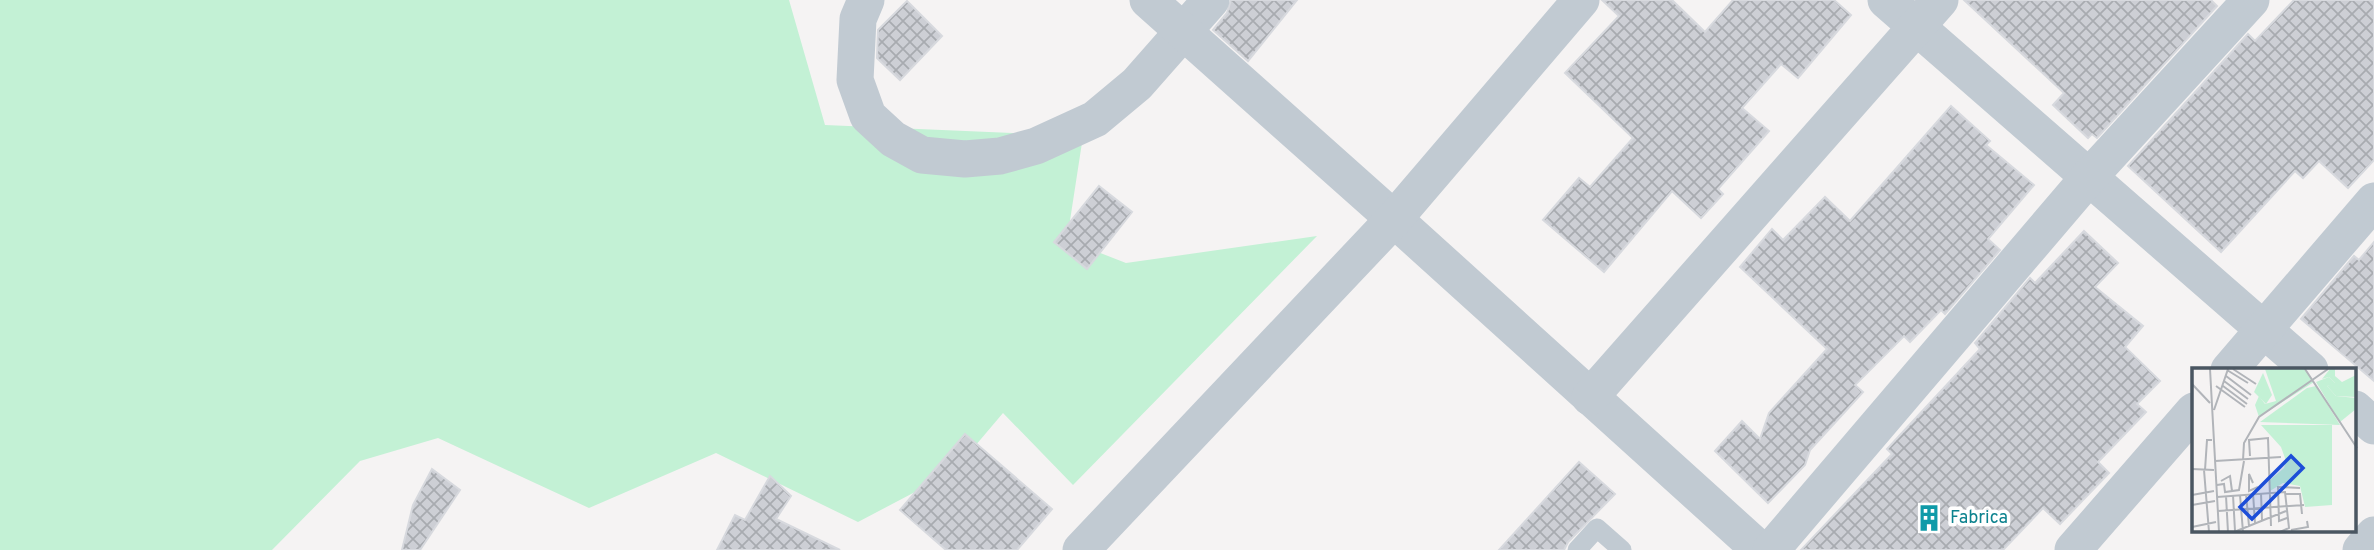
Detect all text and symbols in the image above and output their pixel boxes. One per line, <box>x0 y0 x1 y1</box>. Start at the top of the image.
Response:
inset map <box>2192 368 2356 532</box>
building icon: Fabrica <box>1914 503 1944 533</box>
place label: Fabrica <box>1950 507 2008 530</box>

